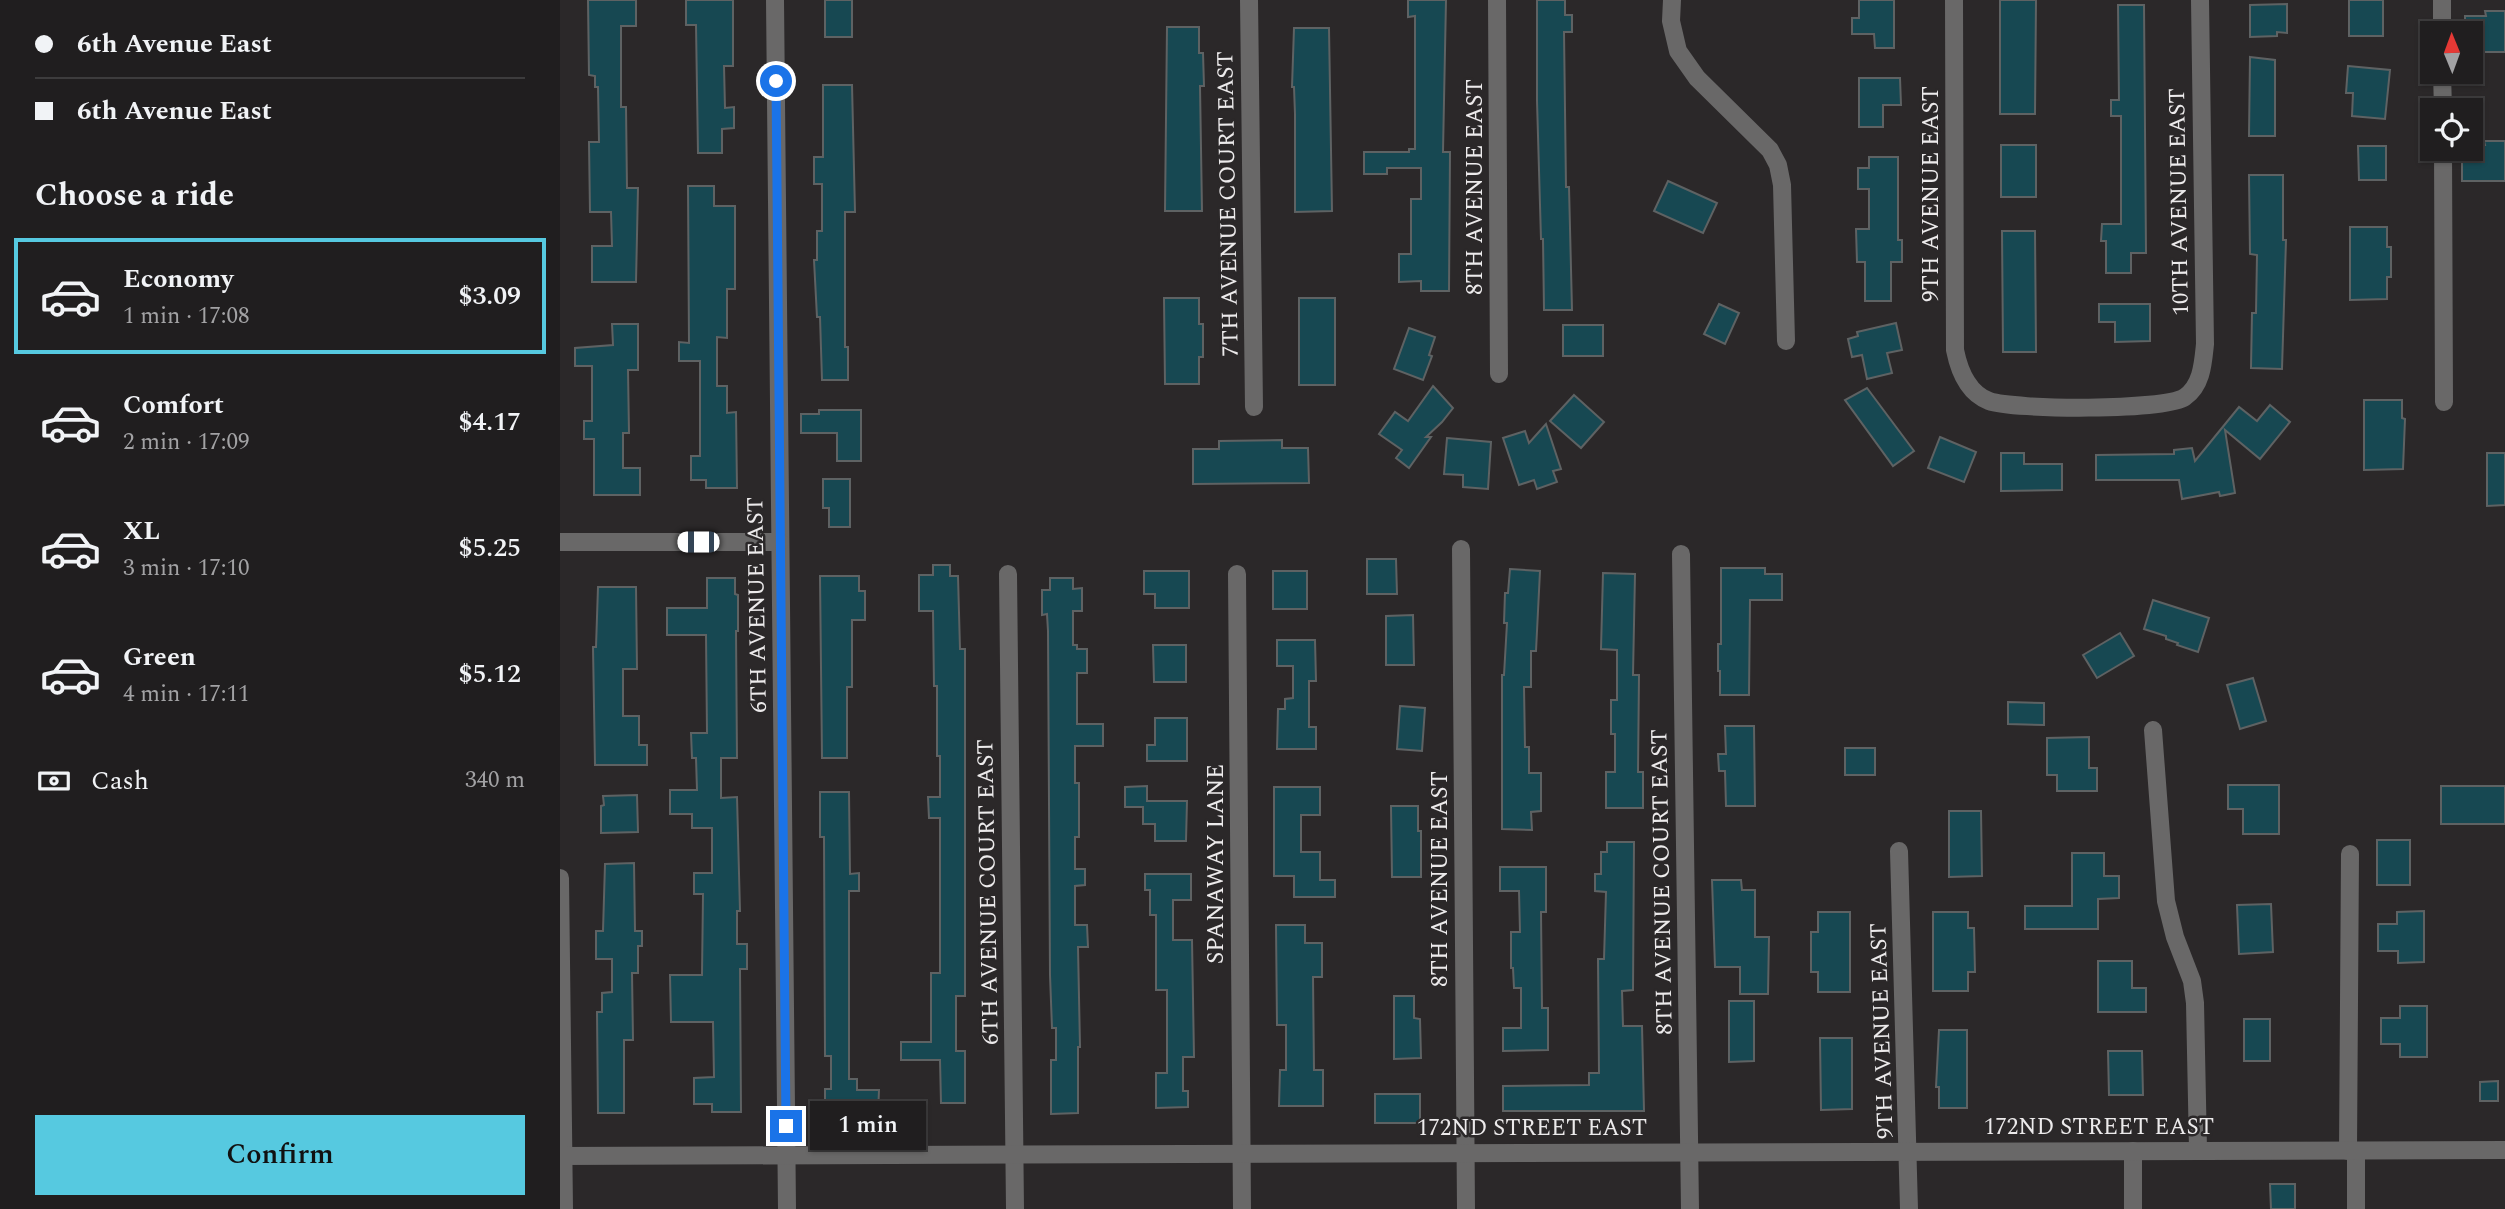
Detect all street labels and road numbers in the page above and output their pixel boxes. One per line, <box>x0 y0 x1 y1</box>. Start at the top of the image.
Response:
street label: 7TH AVENUE COURT EAST <box>1208 51 1249 357</box>
street label: 8TH AVENUE EAST <box>1458 79 1493 295</box>
street label: 9TH AVENUE EAST <box>1914 86 1949 302</box>
street label: 10TH AVENUE EAST <box>2160 88 2199 316</box>
street label: 6TH AVENUE EAST <box>738 497 777 713</box>
street label: 8TH AVENUE COURT EAST <box>1642 729 1683 1035</box>
street label: 6TH AVENUE COURT EAST <box>968 739 1009 1045</box>
street label: SPANAWAY LANE <box>1199 764 1234 964</box>
street label: 8TH AVENUE EAST <box>1423 771 1458 987</box>
street label: 9TH AVENUE EAST <box>1861 922 1904 1140</box>
street label: 172ND STREET EAST <box>1984 1110 2214 1145</box>
street label: 172ND STREET EAST <box>1417 1111 1647 1146</box>

